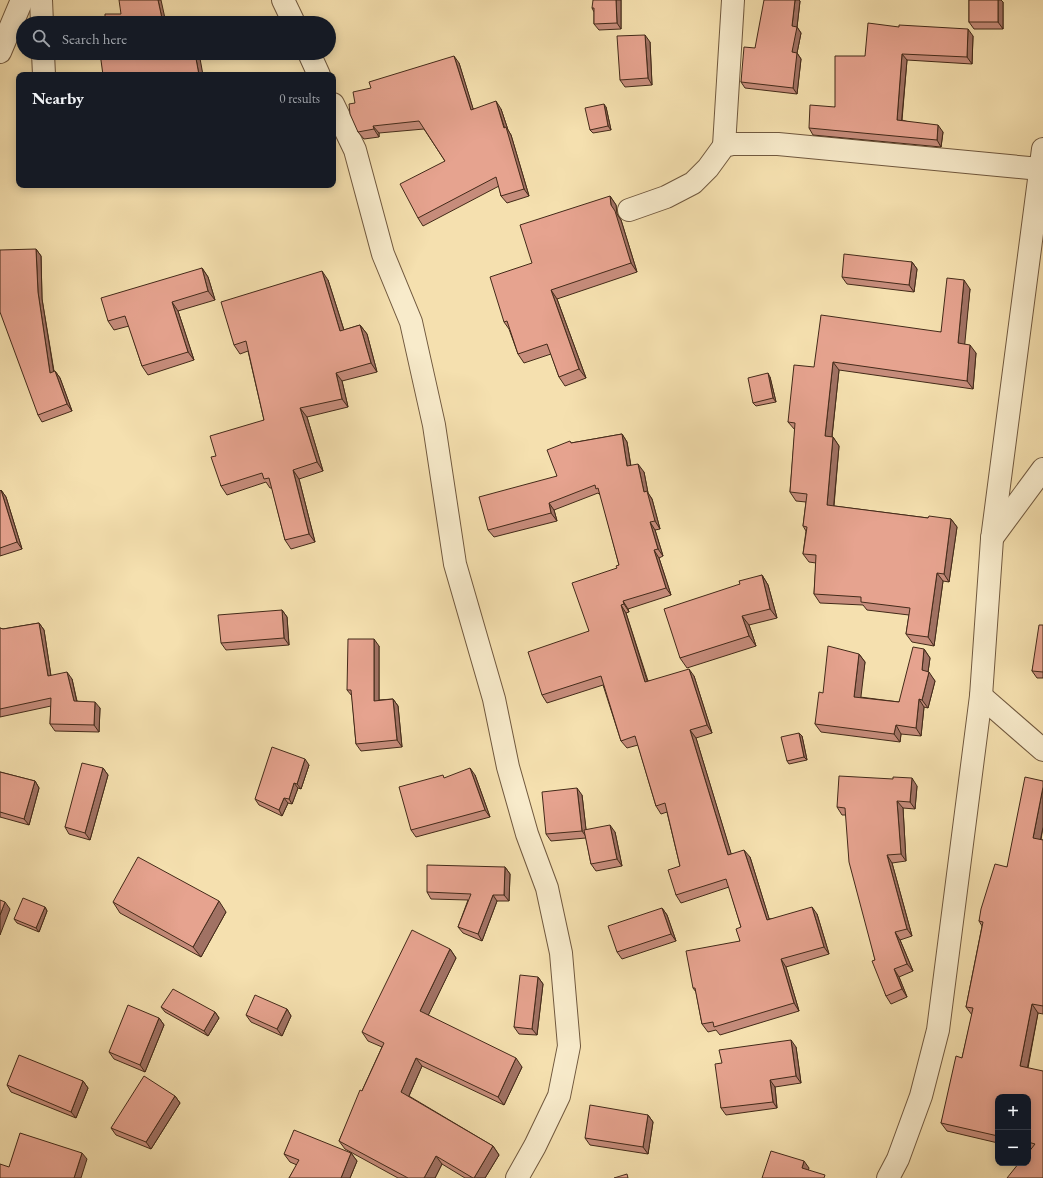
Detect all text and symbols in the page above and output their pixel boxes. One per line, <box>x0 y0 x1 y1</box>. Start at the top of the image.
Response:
search box <box>16 16 336 60</box>
icon: search <box>30 27 52 49</box>
text: Search here <box>62 29 127 48</box>
text: Nearby <box>32 87 84 109</box>
text: 0 results <box>279 90 320 107</box>
map controls <box>995 1094 1031 1166</box>
button: + <box>995 1094 1031 1130</box>
button: − <box>995 1130 1031 1166</box>

